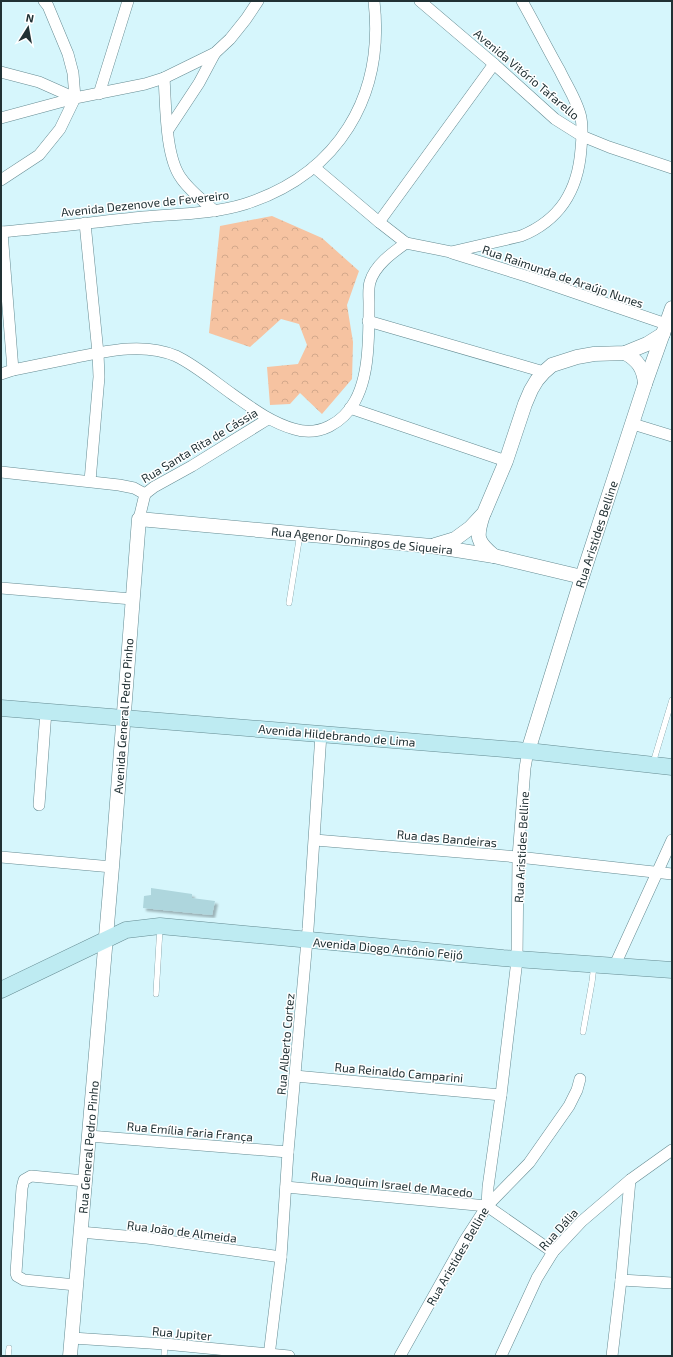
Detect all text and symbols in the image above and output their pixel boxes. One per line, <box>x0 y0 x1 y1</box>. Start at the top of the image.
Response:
north arrow <box>8 8 48 48</box>
text: N <box>25 11 35 25</box>
street label: Avenida Vitório Tafarello <box>472 26 583 122</box>
street label: Avenida Dezenove de Fevereiro <box>60 187 230 219</box>
street label: Rua Raimunda de Araújo Nunes <box>480 242 646 311</box>
street label: Rua Santa Rita de Cássia <box>138 405 260 485</box>
street label: Rua Aristides Belline <box>572 479 620 589</box>
street label: Rua Agenor Domingos de Siqueira <box>271 524 453 556</box>
street label: Avenida General Pedro Pinho <box>111 637 135 794</box>
street label: Avenida Hildebrando de Lima <box>258 721 416 749</box>
street label: Rua Aristides Belline <box>511 791 531 903</box>
street label: Rua das Bandeiras <box>396 827 498 849</box>
street label: Avenida Diogo Antônio Feijó <box>312 934 464 963</box>
street label: Rua Alberto Cortez <box>274 993 296 1095</box>
street label: Rua Reinaldo Camparini <box>334 1059 464 1085</box>
street label: Rua General Pedro Pinho <box>75 1080 101 1214</box>
street label: Rua Emília Faria França <box>126 1119 254 1144</box>
street label: Rua Joaquim Israel de Macedo <box>310 1169 474 1199</box>
street label: Rua Aristides Belline <box>423 1204 491 1308</box>
street label: Rua Dália <box>536 1205 580 1253</box>
street label: Rua João de Almeida <box>126 1217 238 1245</box>
street label: Rua Jupiter <box>152 1323 213 1343</box>

